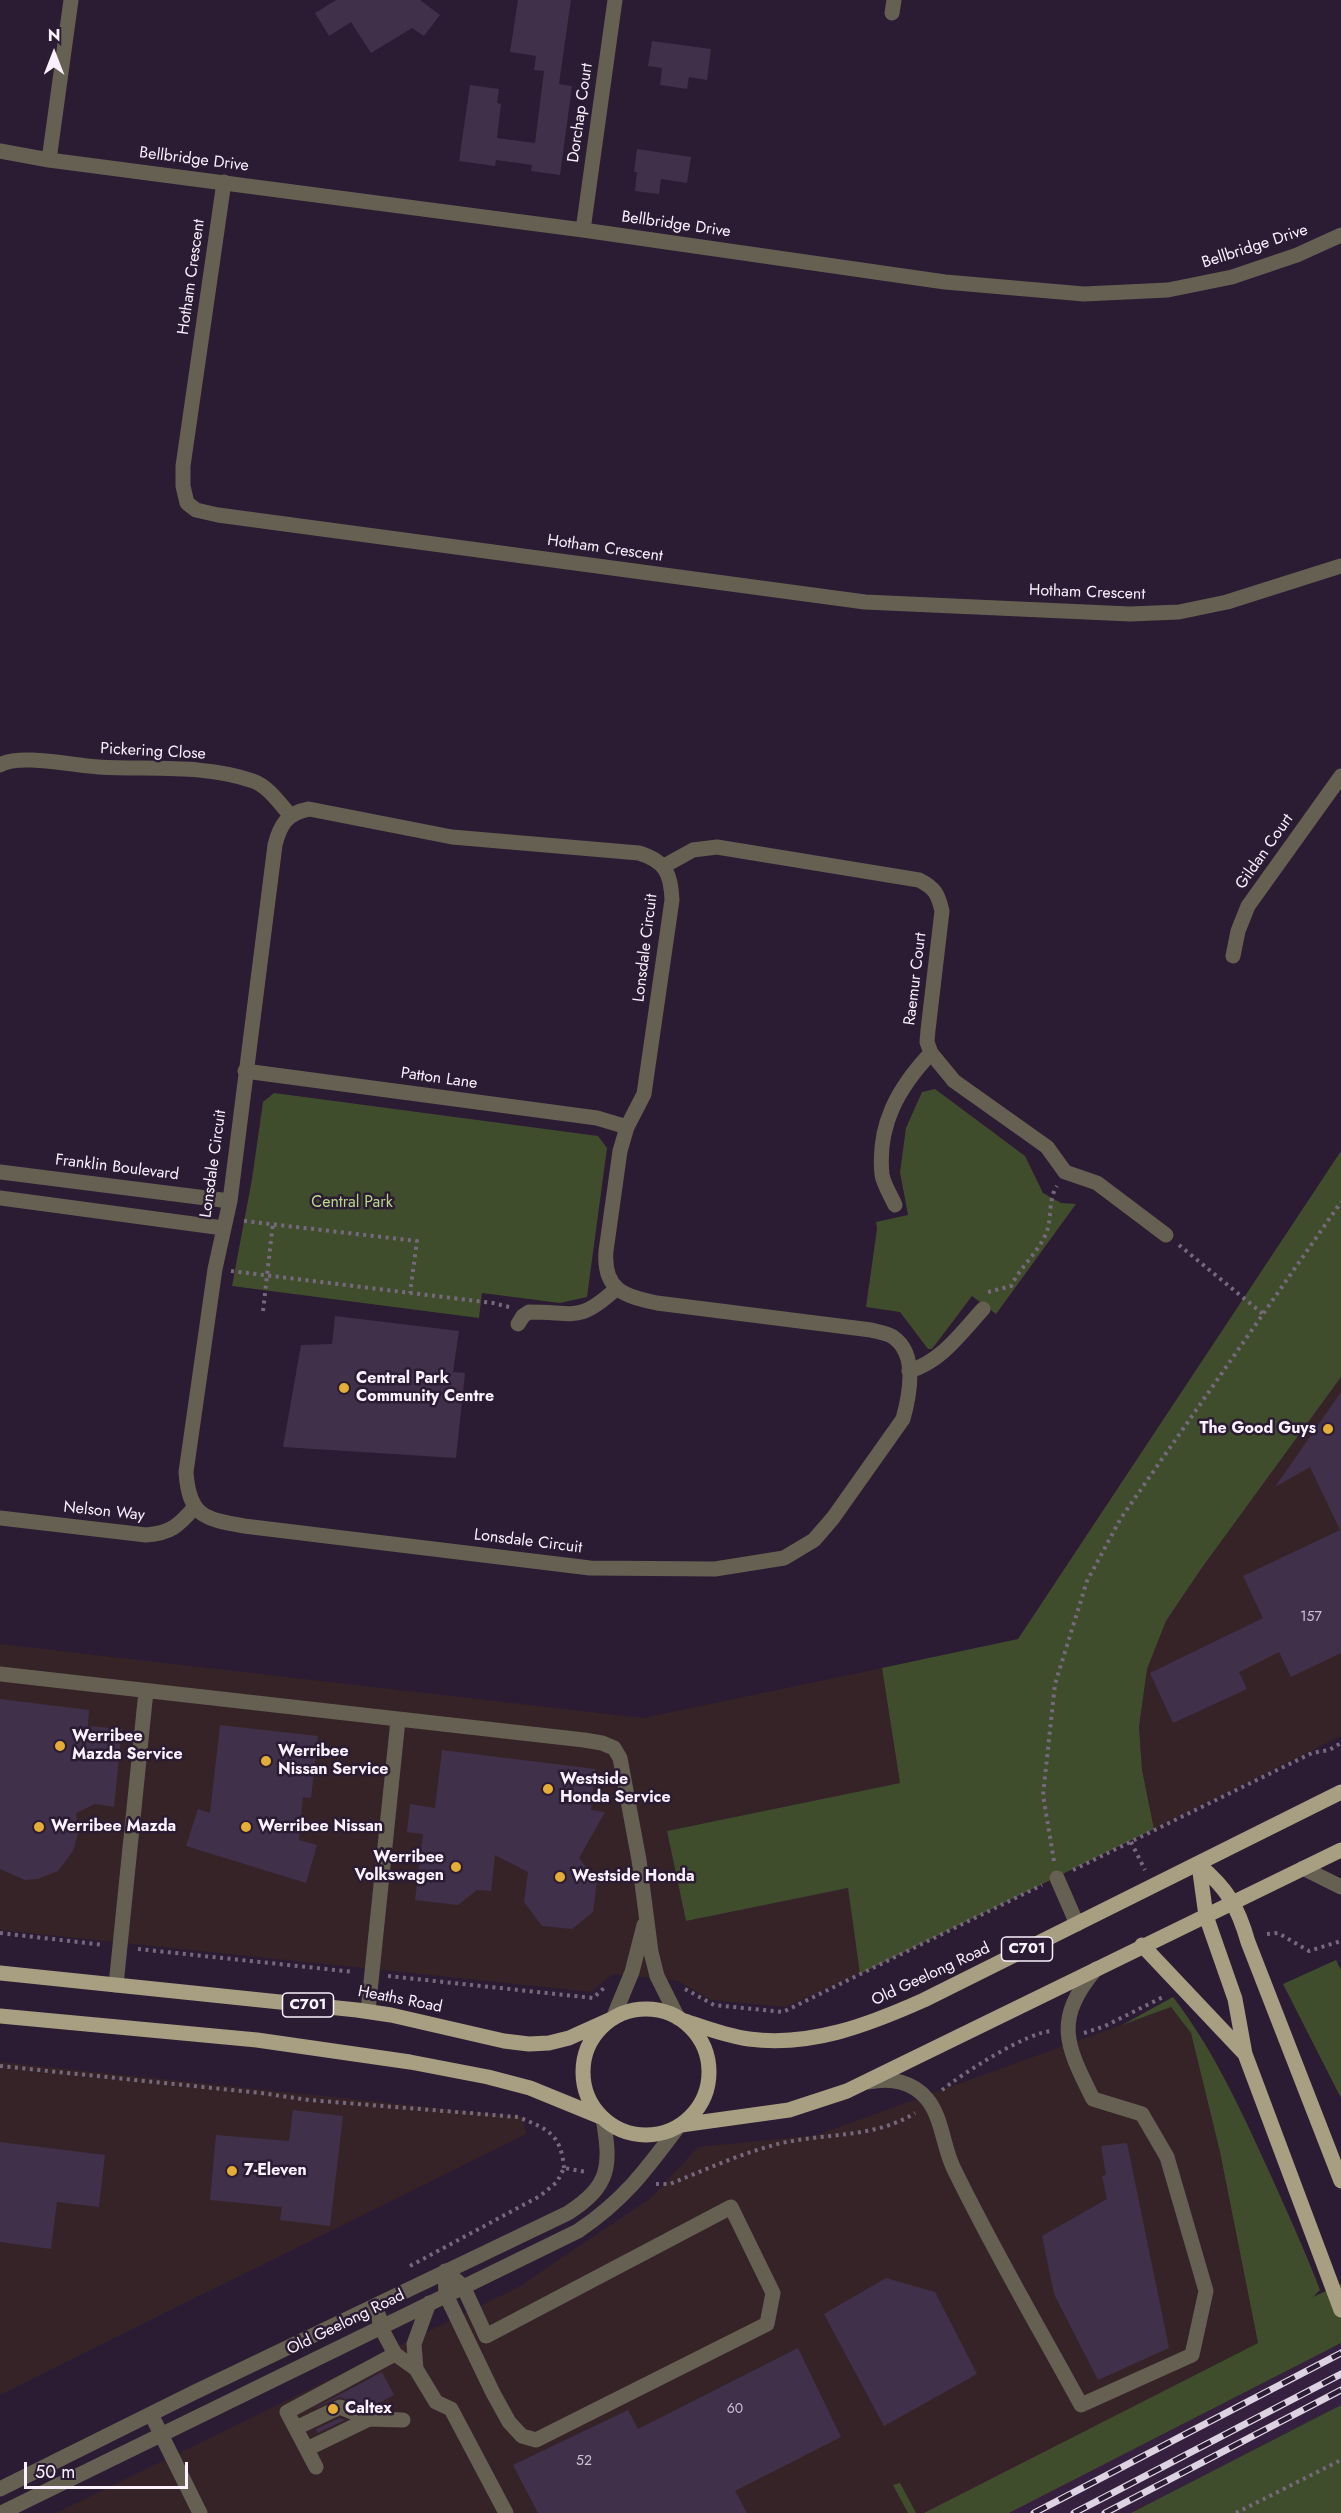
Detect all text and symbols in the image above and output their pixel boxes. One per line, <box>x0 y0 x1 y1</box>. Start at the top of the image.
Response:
north arrow <box>24 24 84 84</box>
text: N <box>48 24 60 47</box>
street label: Dorchap Court <box>565 62 597 164</box>
street label: Bellbridge Drive <box>138 144 250 176</box>
street label: Bellbridge Drive <box>620 208 732 242</box>
street label: Hotham Crescent <box>174 218 210 336</box>
street label: Bellbridge Drive <box>1200 221 1310 273</box>
street label: Hotham Crescent <box>546 531 664 567</box>
street label: Hotham Crescent <box>1028 581 1146 605</box>
street label: Pickering Close <box>100 740 206 764</box>
street label: Gildan Court <box>1232 811 1298 893</box>
street label: Lonsdale Circuit <box>630 893 662 1003</box>
street label: Raemur Court <box>901 931 931 1027</box>
street label: Patton Lane <box>399 1064 479 1094</box>
street label: Lonsdale Circuit <box>197 1109 231 1219</box>
street label: Franklin Boulevard <box>54 1151 180 1185</box>
park label: Central Park <box>311 1193 393 1213</box>
place label: Central Park Community Centre <box>356 1369 494 1407</box>
marker: Central Park Community Centre <box>337 1381 351 1395</box>
place label: The Good Guys <box>1200 1419 1316 1439</box>
marker: The Good Guys <box>1321 1422 1335 1436</box>
street label: Nelson Way <box>62 1498 146 1526</box>
street label: Lonsdale Circuit <box>473 1526 583 1558</box>
house number: 157 <box>1300 1610 1322 1626</box>
place label: Werribee Mazda Service <box>72 1727 183 1765</box>
marker: Werribee Mazda Service <box>53 1739 67 1753</box>
place label: Werribee Nissan Service <box>278 1742 388 1780</box>
marker: Werribee Nissan Service <box>259 1754 273 1768</box>
place label: Westside Honda Service <box>560 1770 671 1808</box>
marker: Westside Honda Service <box>541 1782 555 1796</box>
place label: Werribee Mazda <box>51 1817 176 1837</box>
place label: Werribee Nissan <box>258 1817 383 1837</box>
marker: Werribee Mazda <box>32 1820 46 1834</box>
marker: Werribee Nissan <box>239 1820 253 1834</box>
place label: Werribee Volkswagen <box>354 1848 444 1886</box>
marker: Werribee Volkswagen <box>449 1860 463 1874</box>
place label: Westside Honda <box>572 1867 695 1887</box>
marker: Westside Honda <box>553 1870 567 1884</box>
road number: C701 <box>1002 1937 1052 1961</box>
street label: Old Geelong Road <box>869 1939 993 2011</box>
street label: Heaths Road <box>356 1982 444 2018</box>
road number: C701 <box>282 1993 334 2017</box>
place label: 7-Eleven <box>244 2161 307 2181</box>
marker: 7-Eleven <box>225 2164 239 2178</box>
street label: Old Geelong Road <box>284 2286 408 2360</box>
place label: Caltex <box>345 2399 392 2419</box>
marker: Caltex <box>326 2402 340 2416</box>
house number: 60 <box>727 2402 743 2418</box>
scale bar <box>27 2450 190 2488</box>
house number: 52 <box>576 2454 592 2470</box>
text: 50 m <box>35 2459 75 2485</box>

